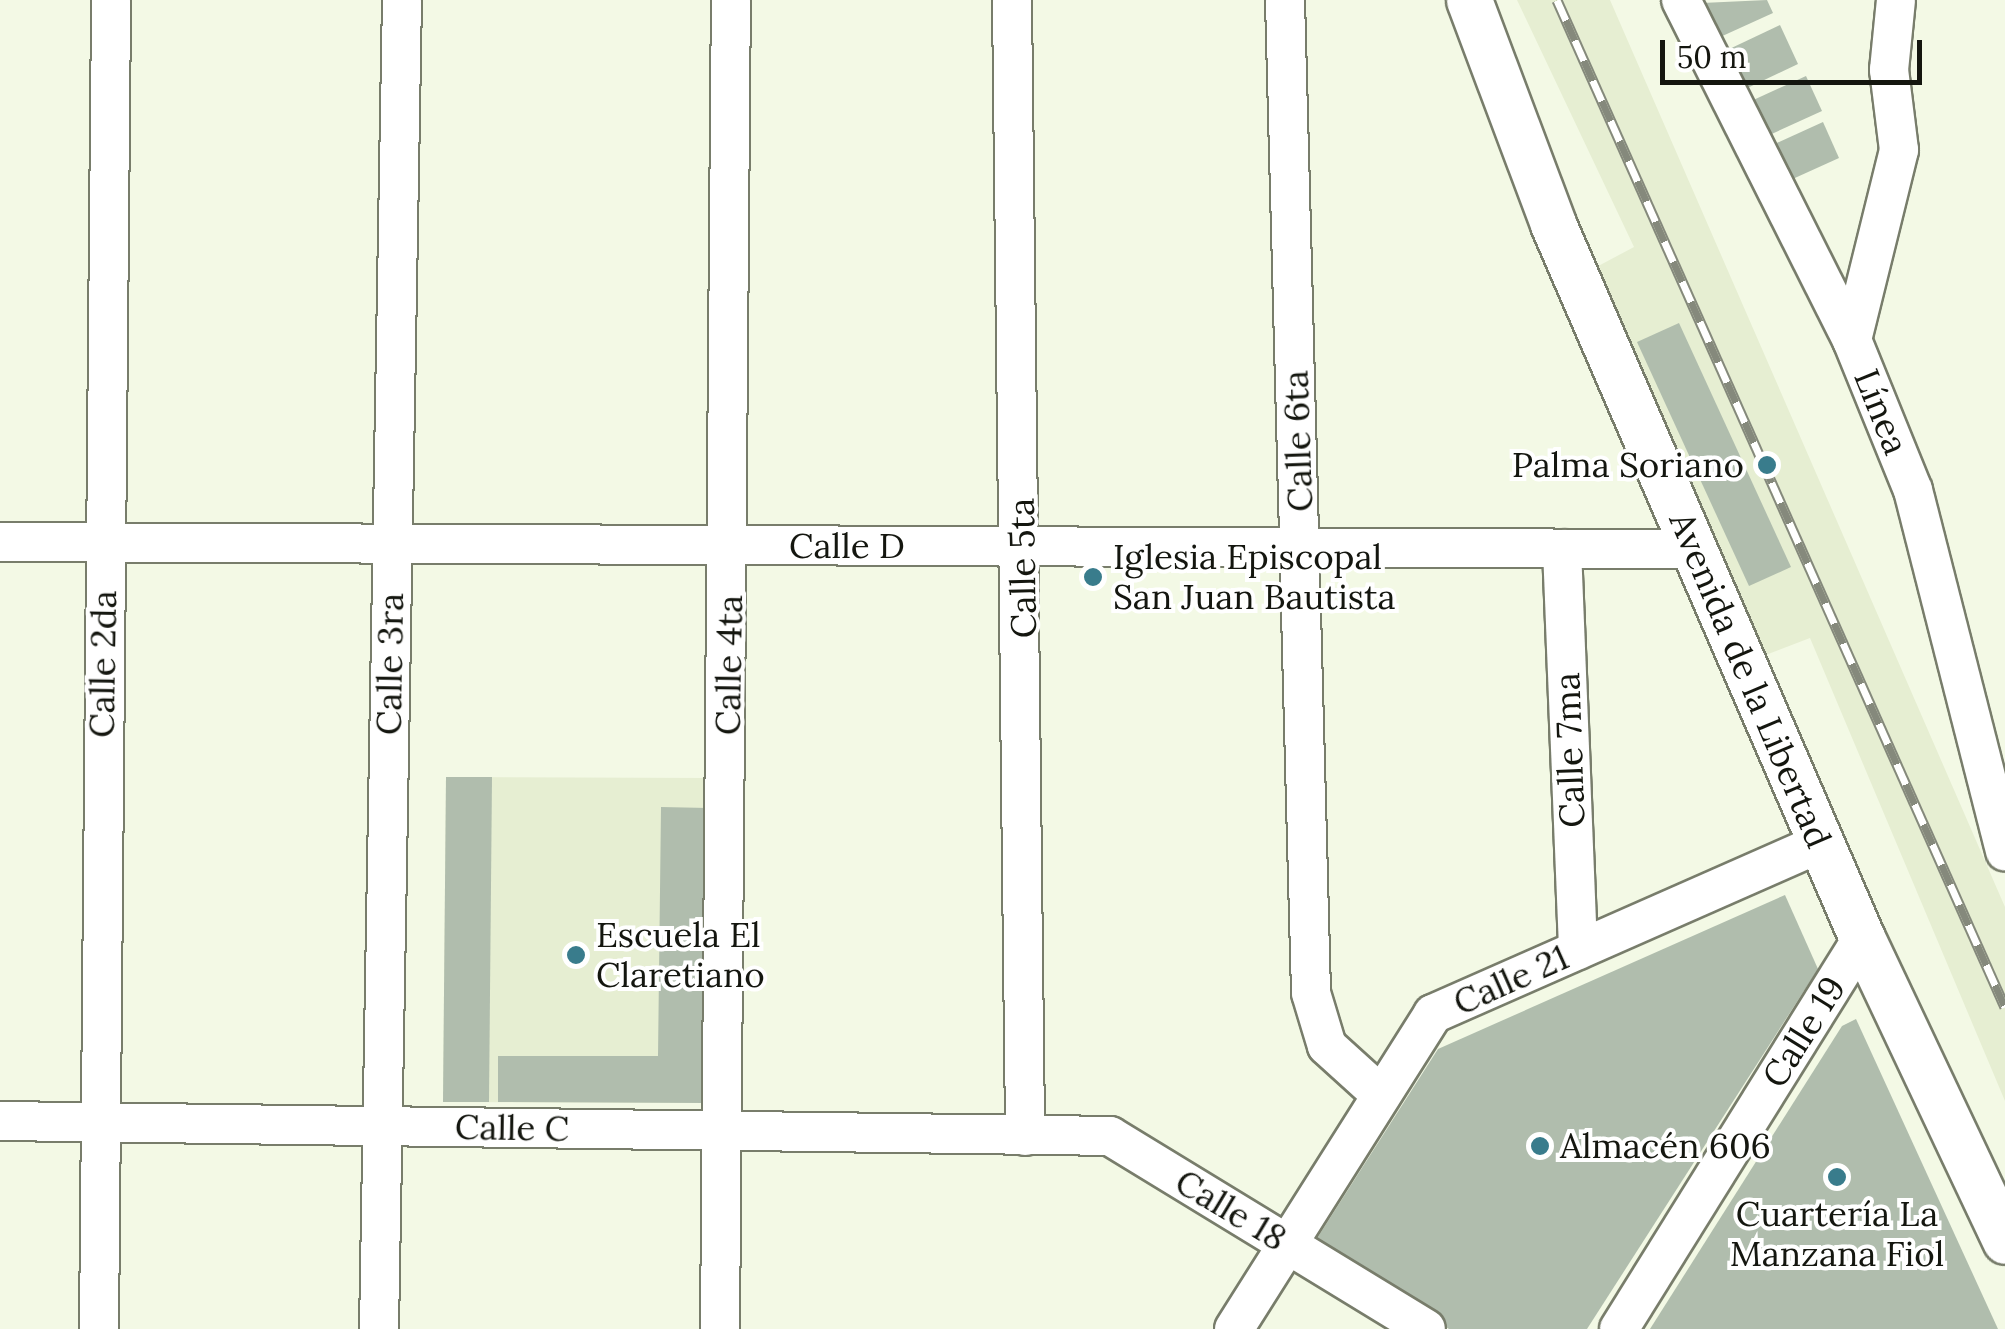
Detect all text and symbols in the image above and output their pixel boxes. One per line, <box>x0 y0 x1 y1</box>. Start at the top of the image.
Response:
scale bar <box>1665 20 1928 82</box>
text: 50 m <box>1677 38 1747 76</box>
street label: Línea <box>1845 363 1917 461</box>
street label: Calle 6ta <box>1275 370 1321 512</box>
place label: Palma Soriano <box>1512 444 1744 486</box>
marker: Palma Soriano <box>1754 452 1780 478</box>
street label: Calle 5ta <box>1001 497 1045 639</box>
street label: Avenida de la Libertad <box>1660 506 1840 854</box>
street label: Calle D <box>789 525 905 567</box>
place label: Iglesia Episcopal San Juan Bautista <box>1113 536 1396 618</box>
marker: Iglesia Episcopal San Juan Bautista <box>1082 566 1104 588</box>
street label: Calle 2da <box>81 590 125 738</box>
street label: Calle 3ra <box>368 593 412 735</box>
street label: Calle 4ta <box>707 594 751 736</box>
street label: Calle 7ma <box>1546 672 1594 828</box>
place label: Escuela El Claretiano <box>596 914 765 996</box>
street label: Calle 21 <box>1447 936 1575 1024</box>
marker: Escuela El Claretiano <box>565 944 587 966</box>
street label: Calle 19 <box>1754 969 1854 1095</box>
street label: Calle C <box>455 1106 569 1150</box>
place label: Almacén 606 <box>1560 1125 1771 1167</box>
marker: Almacén 606 <box>1529 1135 1551 1157</box>
street label: Calle 18 <box>1168 1161 1294 1259</box>
marker: Cuartería La Manzana Fiol <box>1826 1166 1848 1188</box>
place label: Cuartería La Manzana Fiol <box>1730 1193 1944 1275</box>

